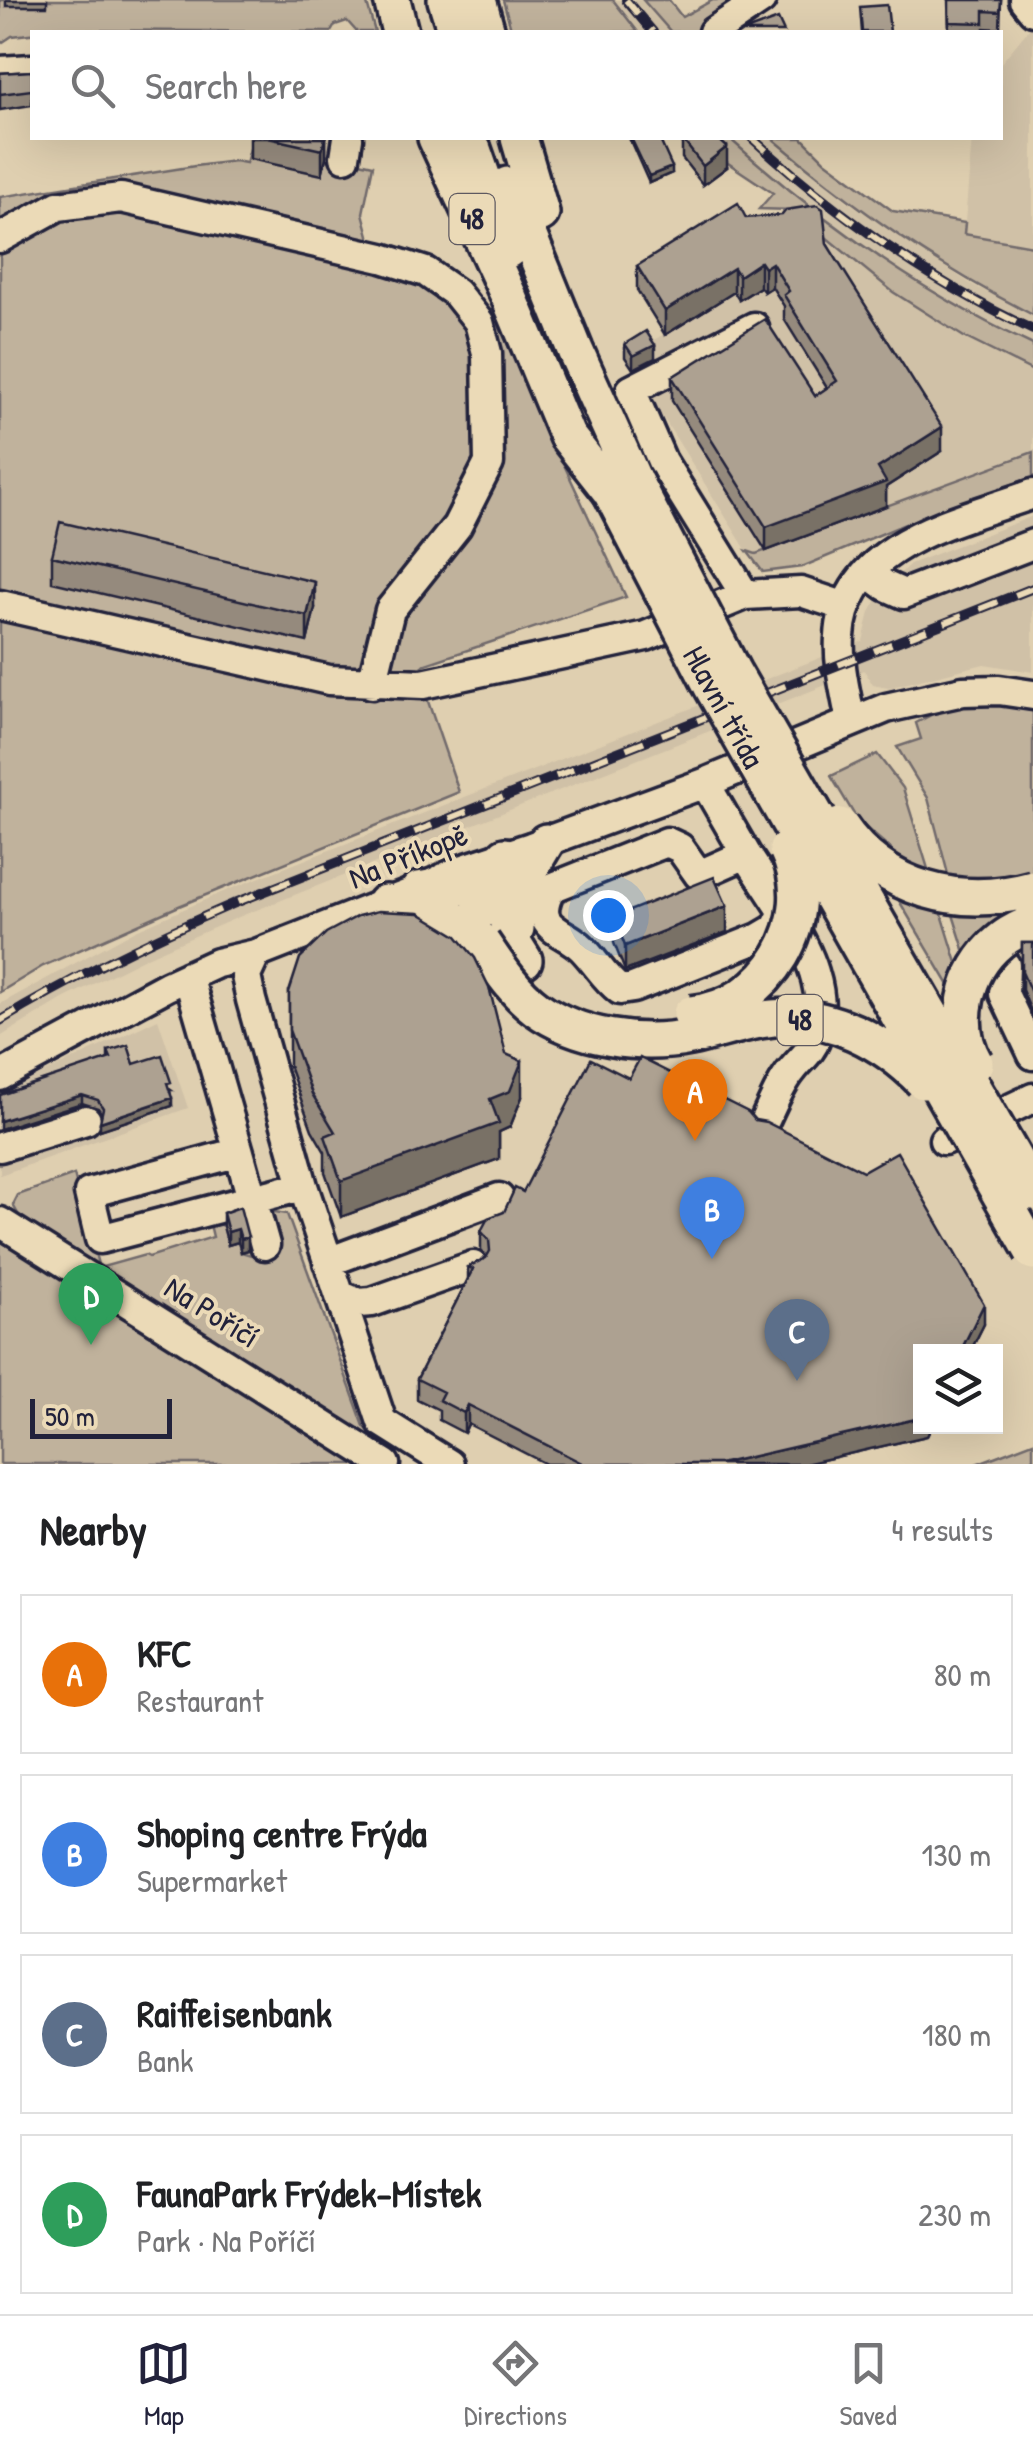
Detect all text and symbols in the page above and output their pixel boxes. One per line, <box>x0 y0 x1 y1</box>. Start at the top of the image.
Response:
search box <box>30 30 1003 140</box>
icon: search <box>65 58 120 113</box>
text: Search here <box>145 59 307 111</box>
road number: 48 <box>450 194 494 244</box>
street label: Hlavní třída <box>673 638 776 776</box>
street label: Na Příkopě <box>342 812 474 899</box>
your location <box>583 890 634 941</box>
road number: 48 <box>778 995 822 1045</box>
pin: A <box>662 1058 728 1141</box>
pin: B <box>680 1176 744 1259</box>
pin: D <box>58 1262 124 1345</box>
street label: Na Poříčí <box>157 1266 268 1357</box>
pin: C <box>764 1298 830 1381</box>
map controls <box>913 1344 1003 1434</box>
button: layers <box>913 1344 1003 1434</box>
scale bar <box>30 1394 172 1438</box>
text: 50 m <box>45 1397 95 1435</box>
text: Nearby <box>40 1501 147 1558</box>
text: 4 results <box>892 1508 993 1551</box>
text: KFC <box>137 1627 192 1679</box>
text: A <box>67 1653 82 1696</box>
text: 80 m <box>934 1653 991 1696</box>
text: Restaurant <box>137 1679 263 1722</box>
text: Shoping centre Frýda <box>137 1807 427 1859</box>
text: B <box>66 1833 83 1876</box>
text: 130 m <box>922 1833 991 1876</box>
text: Supermarket <box>137 1859 287 1902</box>
text: Raiffeisenbank <box>137 1987 332 2039</box>
text: C <box>66 2013 83 2056</box>
text: 180 m <box>922 2013 991 2056</box>
text: Bank <box>137 2039 194 2082</box>
text: FaunaPark Frýdek-Místek <box>137 2167 481 2219</box>
text: D <box>67 2193 82 2236</box>
text: 230 m <box>918 2193 991 2236</box>
text: Park · Na Poříčí <box>137 2219 316 2262</box>
tab: Map <box>136 2336 191 2434</box>
tab: Directions <box>464 2336 567 2434</box>
tab: Saved <box>840 2336 897 2434</box>

